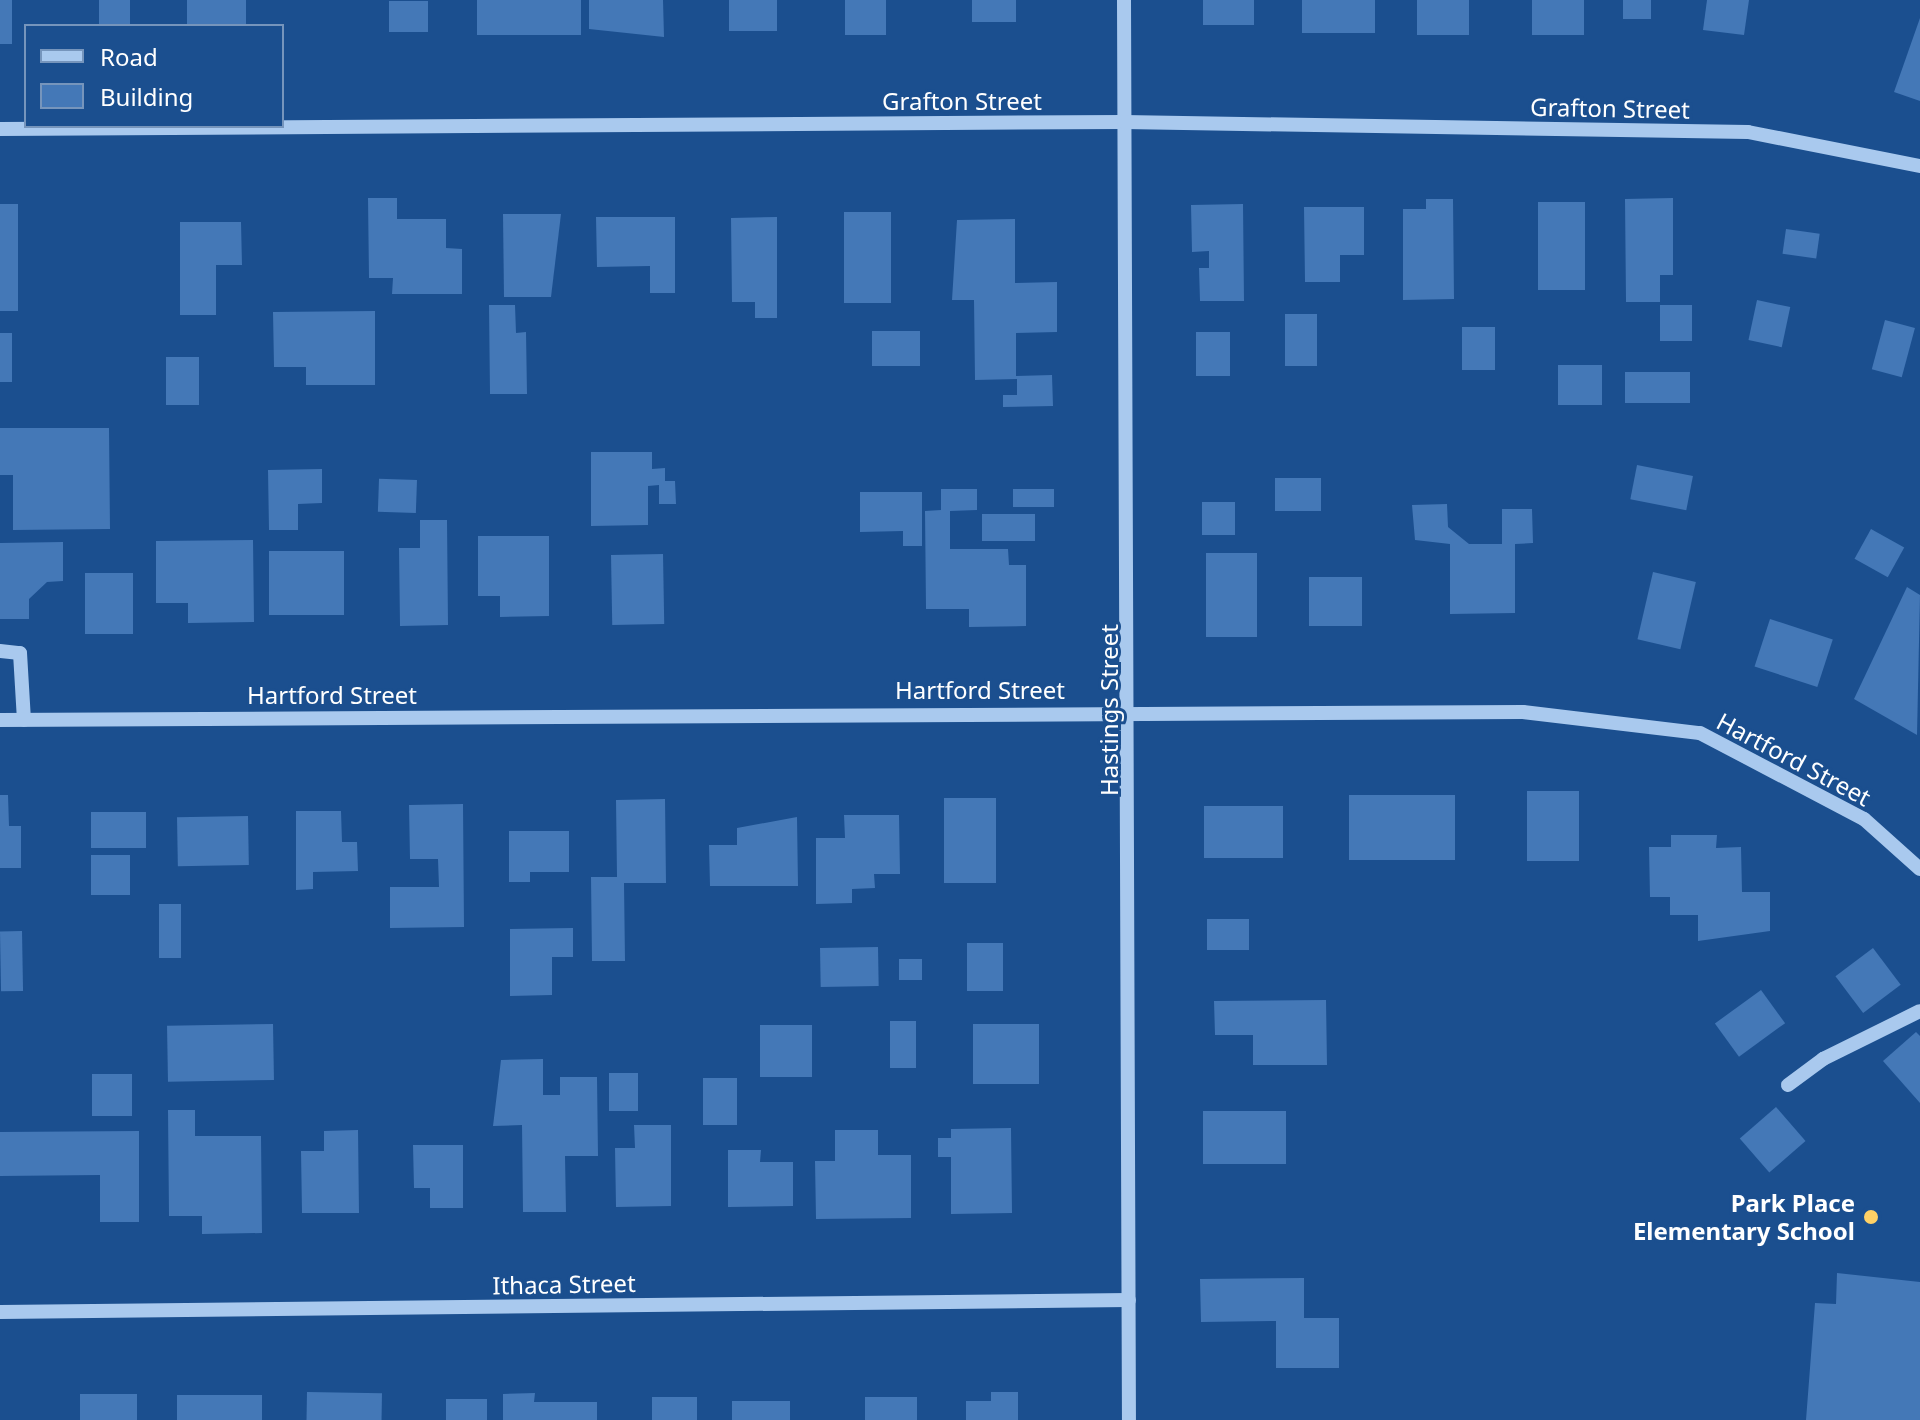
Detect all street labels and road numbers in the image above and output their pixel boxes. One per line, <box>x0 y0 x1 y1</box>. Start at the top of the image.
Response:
street label: Grafton Street <box>882 87 1042 115</box>
street label: Grafton Street <box>1530 92 1690 124</box>
street label: Hastings Street <box>1095 624 1123 796</box>
street label: Hartford Street <box>895 676 1065 704</box>
street label: Hartford Street <box>247 681 417 709</box>
street label: Hartford Street <box>1712 706 1876 812</box>
street label: Ithaca Street <box>492 1268 636 1300</box>

